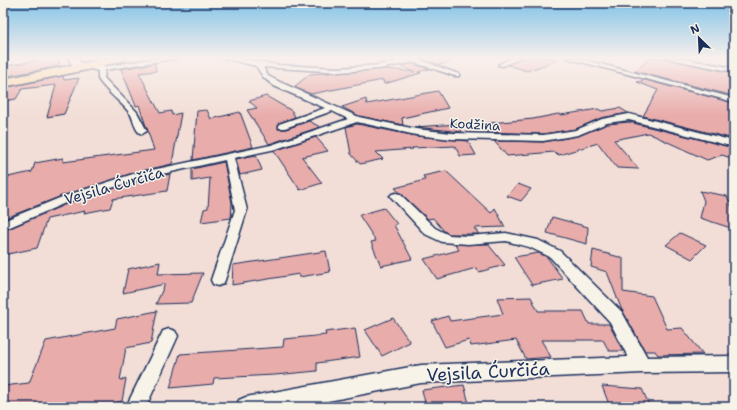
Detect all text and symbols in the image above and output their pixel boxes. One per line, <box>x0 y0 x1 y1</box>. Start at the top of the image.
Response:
north arrow <box>679 18 719 58</box>
text: N <box>688 21 702 38</box>
street label: Kodžina <box>449 115 501 134</box>
street label: Vejsila Ćurčića <box>62 161 167 210</box>
street label: Vejsila Ćurčića <box>426 357 550 387</box>

